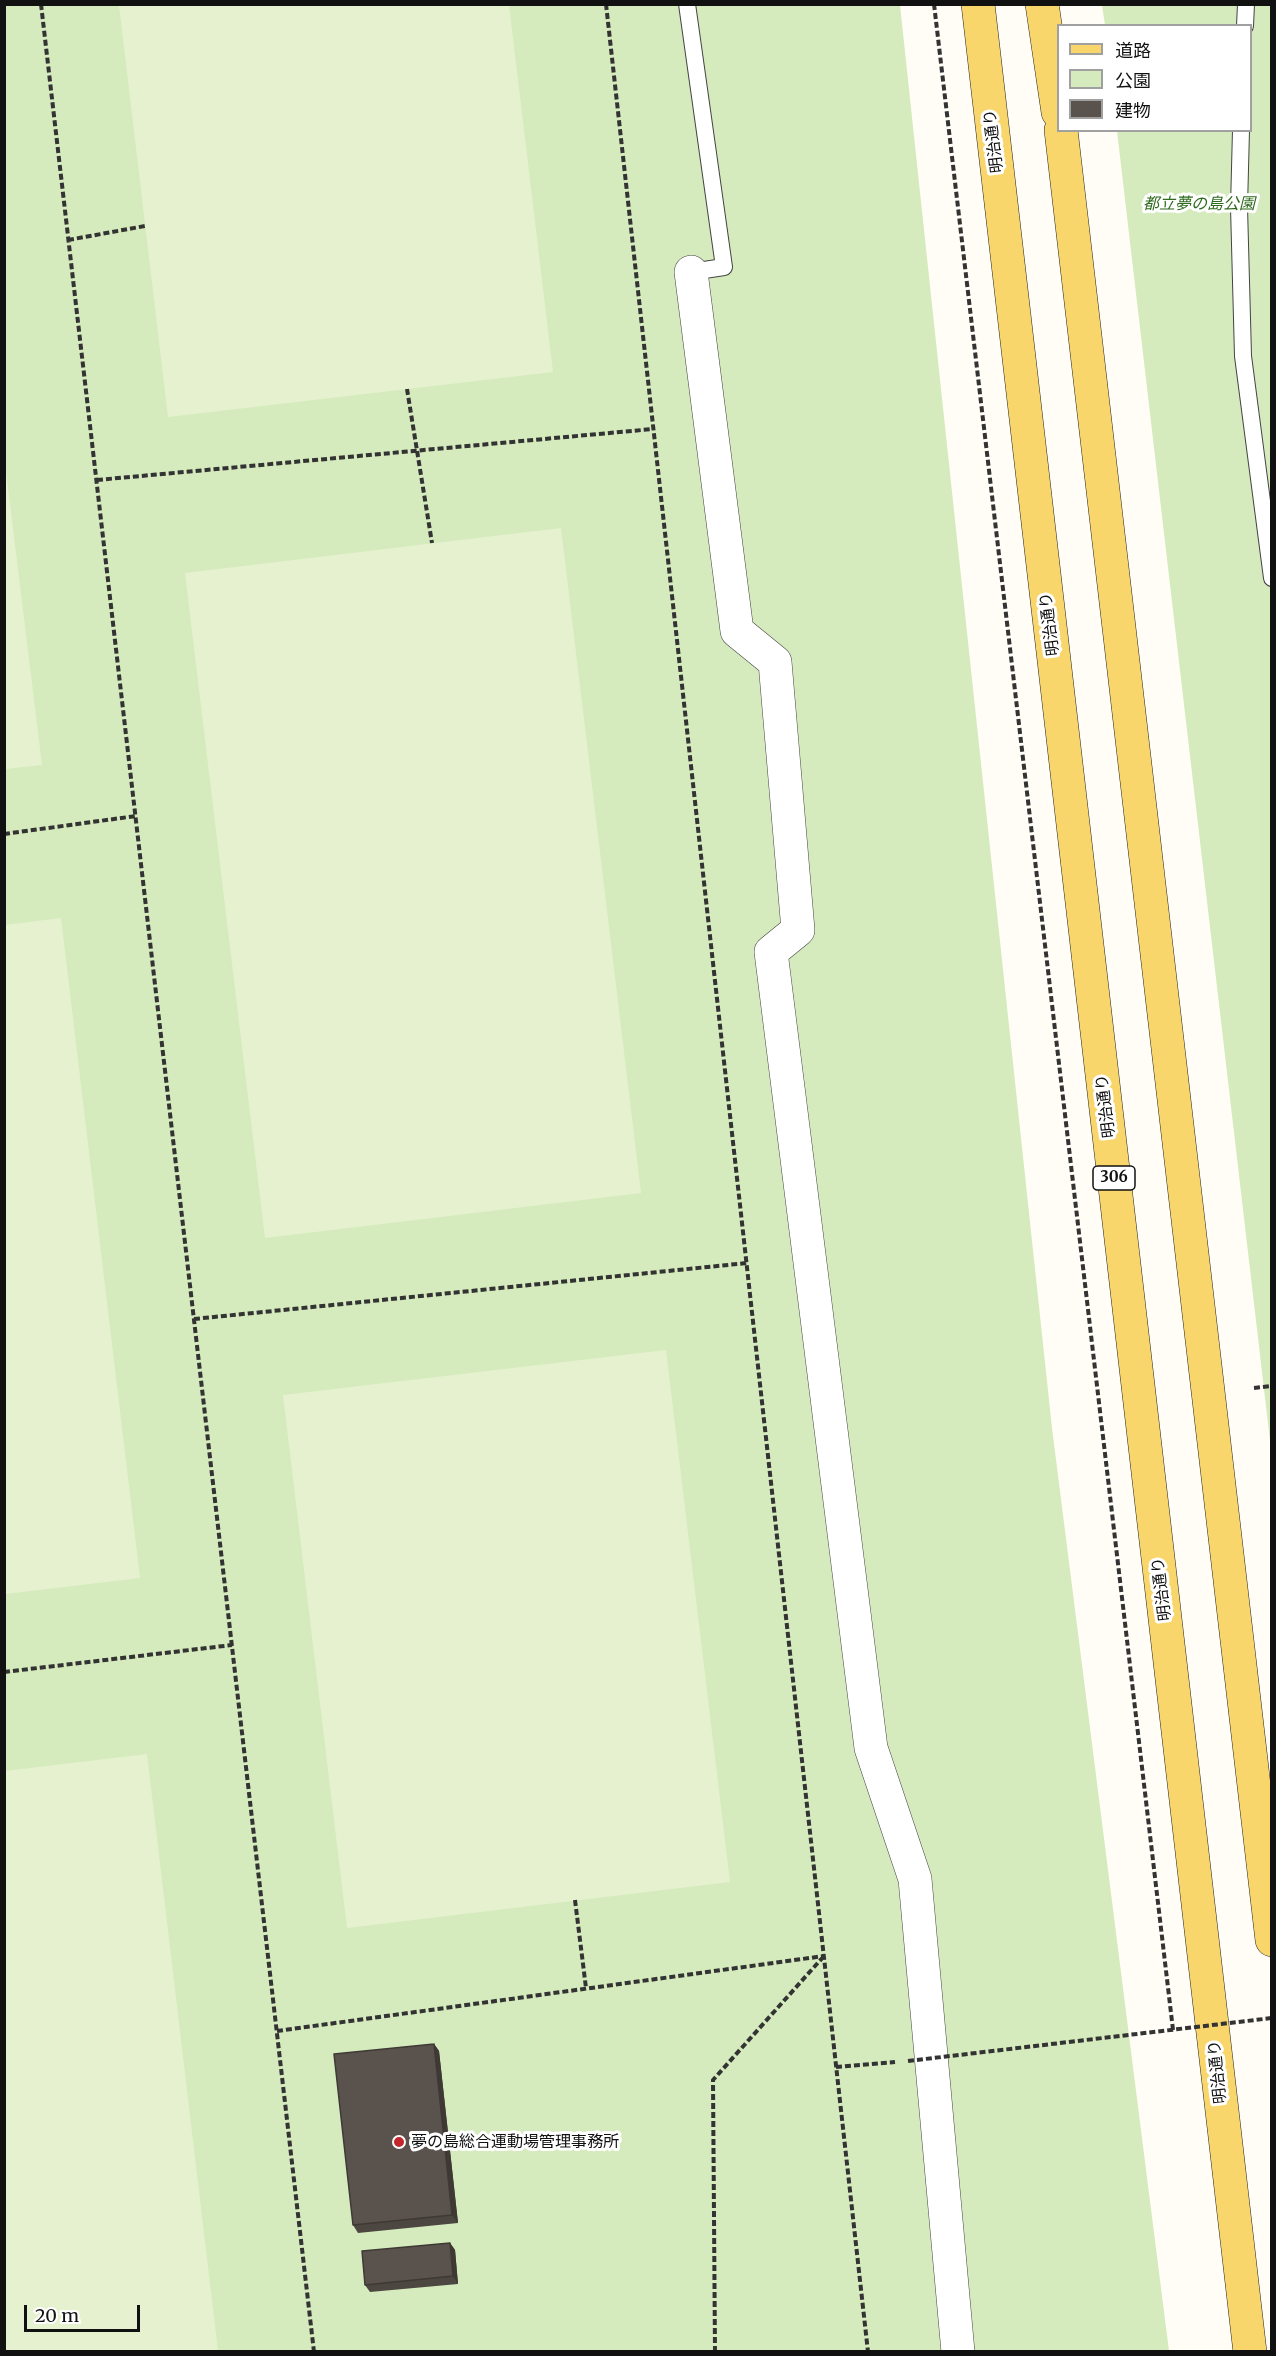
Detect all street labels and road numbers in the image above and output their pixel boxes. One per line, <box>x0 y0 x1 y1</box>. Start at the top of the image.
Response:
street label: 明治通り <box>981 108 1007 174</box>
street label: 明治通り <box>1037 591 1063 657</box>
street label: 明治通り <box>1093 1073 1119 1139</box>
road number: 306 <box>1093 1166 1135 1190</box>
street label: 明治通り <box>1149 1556 1175 1622</box>
street label: 明治通り <box>1205 2039 1231 2105</box>

